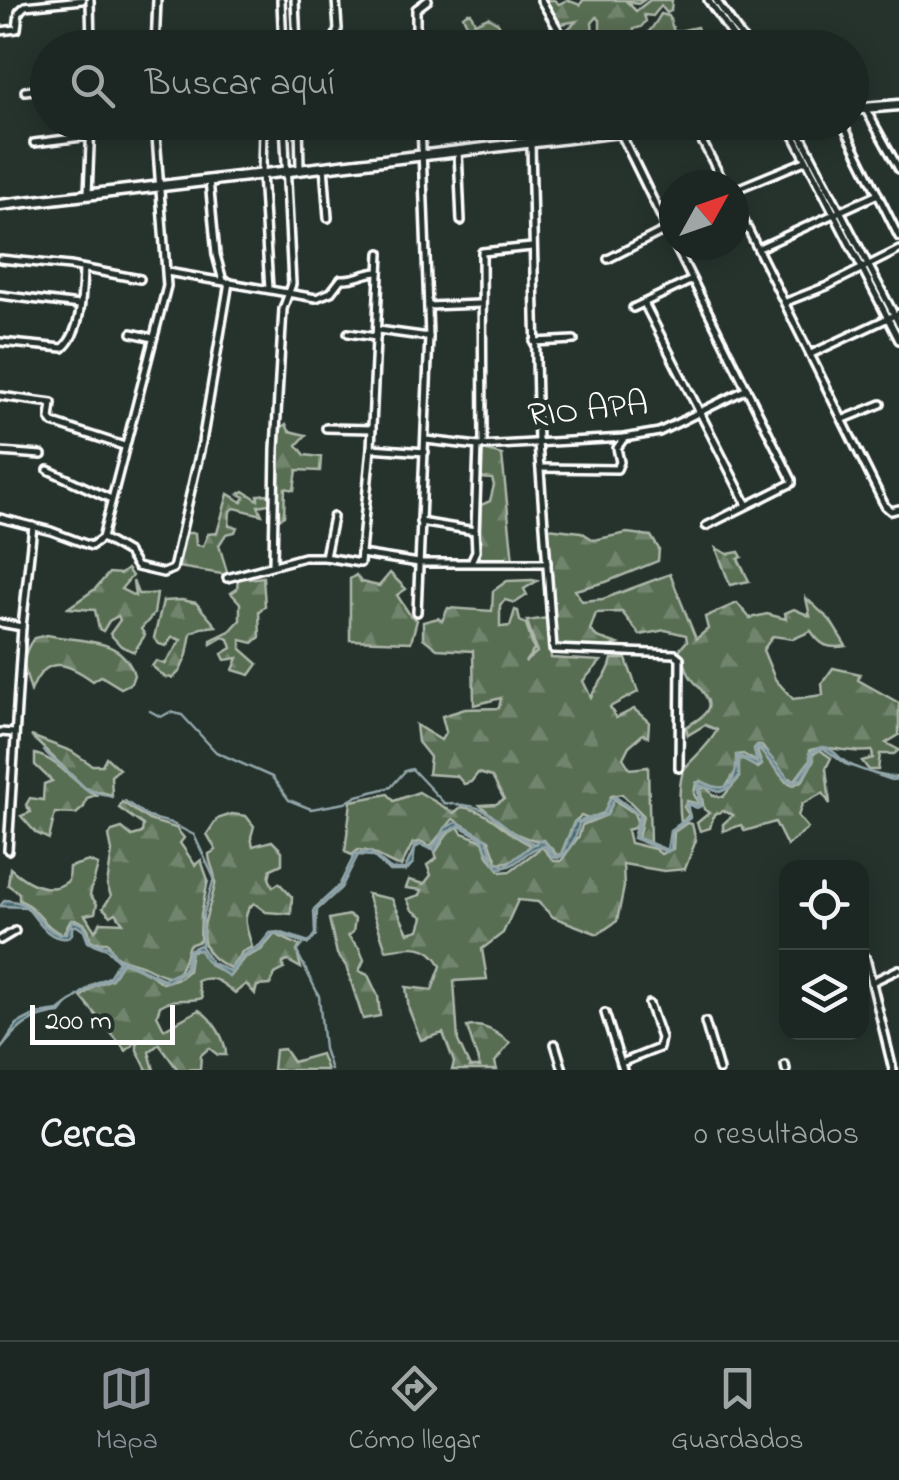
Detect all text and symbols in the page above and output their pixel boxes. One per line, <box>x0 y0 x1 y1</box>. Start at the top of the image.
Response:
search box <box>30 30 869 140</box>
text: Buscar aquí <box>145 57 335 113</box>
icon: search <box>65 58 120 113</box>
north arrow <box>659 170 749 260</box>
street label: RIO APA <box>525 379 651 443</box>
map controls <box>779 860 869 1040</box>
button: locate <box>779 860 869 950</box>
button: layers <box>779 950 869 1040</box>
scale bar <box>30 1000 175 1044</box>
text: 200 m <box>45 1002 112 1043</box>
text: Cerca <box>40 1105 136 1166</box>
text: 0 resultados <box>694 1112 859 1159</box>
tab: Mapa <box>95 1361 158 1462</box>
tab: Cómo llegar <box>349 1361 480 1462</box>
tab: Guardados <box>671 1361 804 1462</box>

